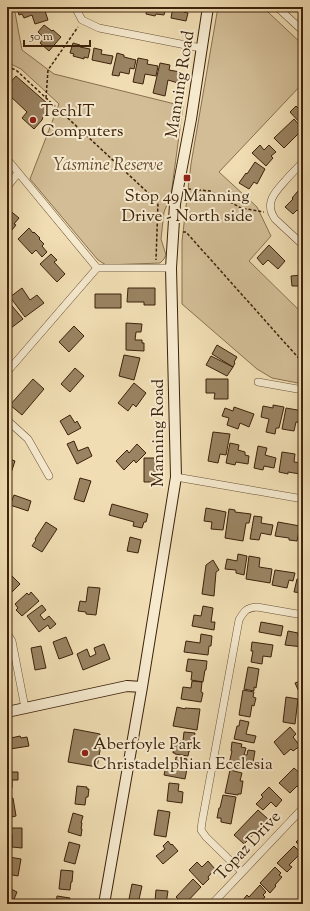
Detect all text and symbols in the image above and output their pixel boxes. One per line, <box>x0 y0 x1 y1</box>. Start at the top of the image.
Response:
scale bar <box>24 22 90 48</box>
text: 50 m <box>29 28 53 46</box>
street label: Manning Road <box>161 29 201 140</box>
place label: TechIT Computers <box>41 100 124 144</box>
marker: TechIT Computers <box>28 115 38 125</box>
park label: Yasmine Reserve <box>53 154 163 178</box>
marker: Stop 49 Manning Drive - North side <box>182 173 192 183</box>
place label: Stop 49 Manning Drive - North side <box>121 185 253 229</box>
street label: Manning Road <box>147 378 171 487</box>
place label: Aberfoyle Park Christadelphian Ecclesia <box>93 733 273 777</box>
marker: Aberfoyle Park Christadelphian Ecclesia <box>80 748 90 758</box>
street label: Topaz Drive <box>210 806 287 887</box>

